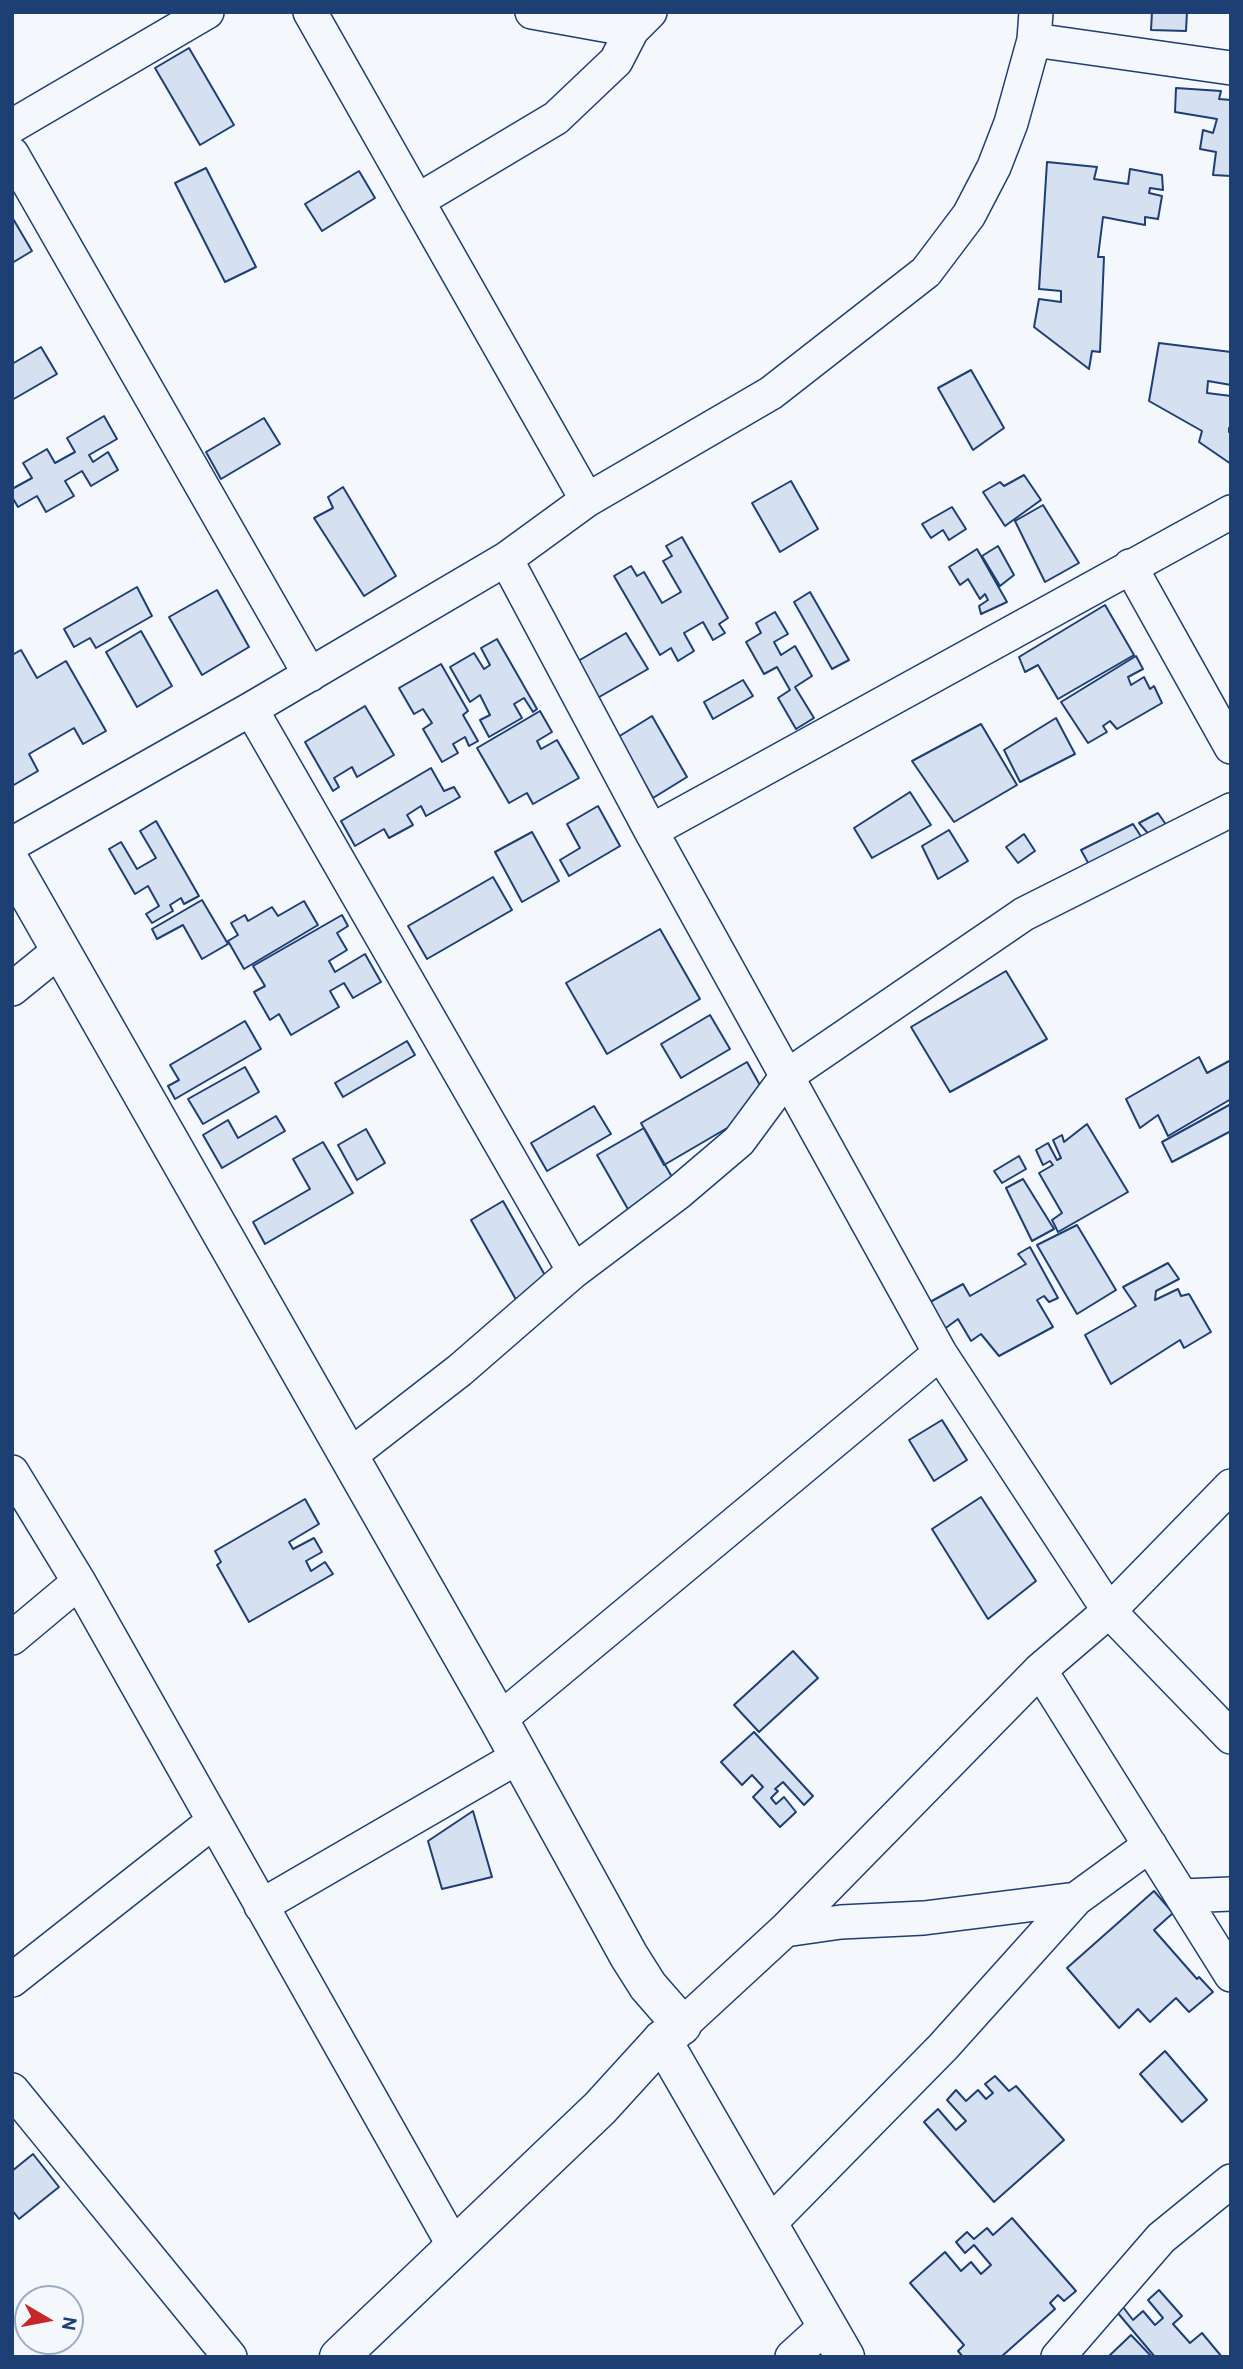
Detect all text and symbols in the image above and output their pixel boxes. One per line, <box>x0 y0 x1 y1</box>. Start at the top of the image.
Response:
north arrow <box>14 2285 84 2355</box>
text: N <box>55 2314 81 2332</box>

